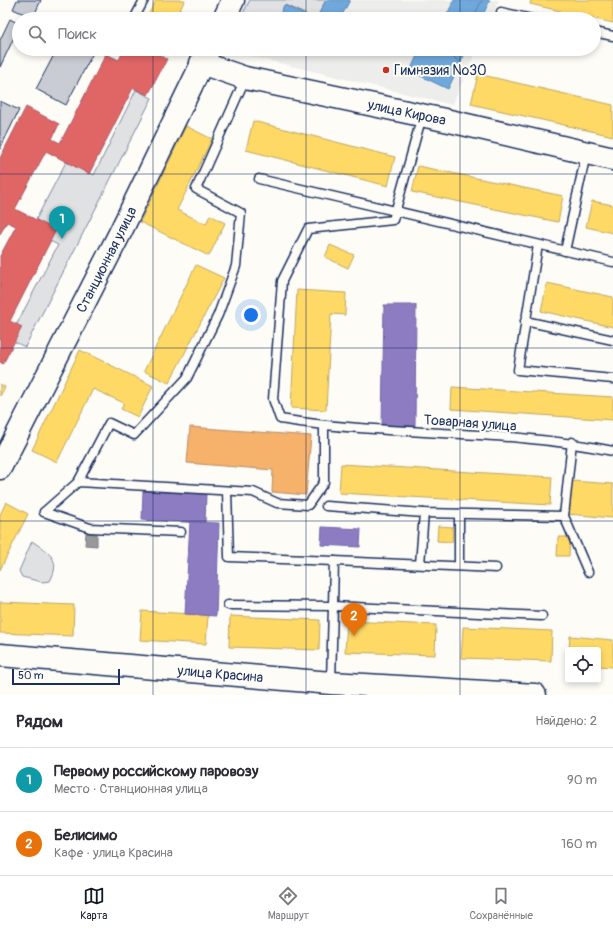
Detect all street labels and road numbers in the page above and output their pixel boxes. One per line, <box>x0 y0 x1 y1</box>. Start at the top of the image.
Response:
street label: улица Кирова <box>365 95 448 129</box>
street label: Станционная улица <box>72 204 140 315</box>
street label: Товарная улица <box>423 411 517 435</box>
street label: улица Красина <box>176 661 264 686</box>

